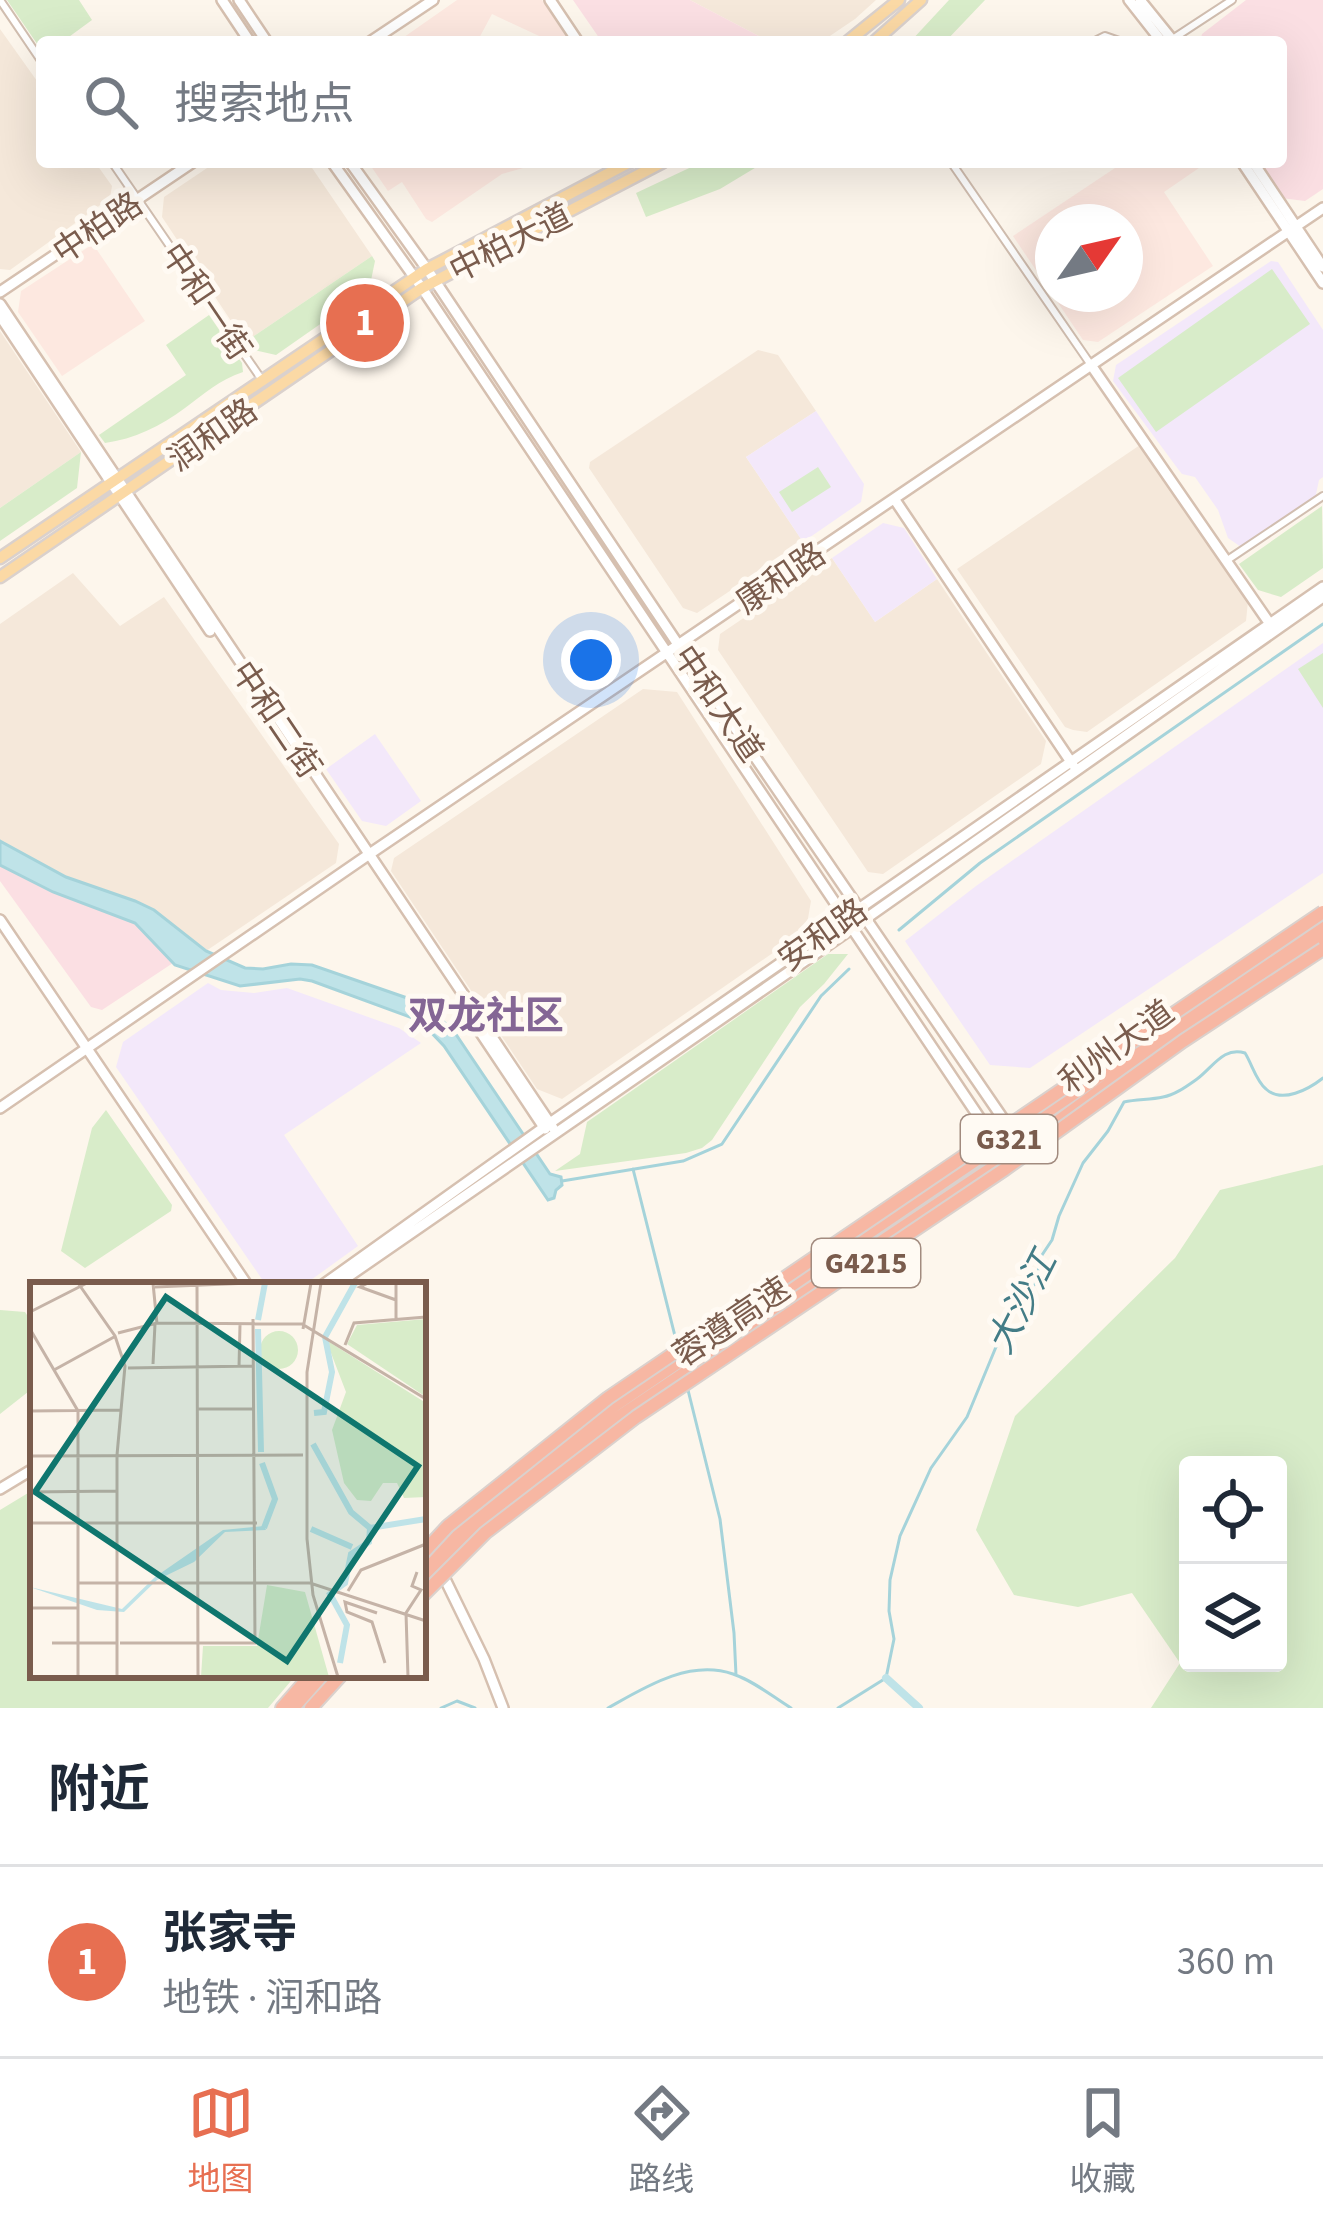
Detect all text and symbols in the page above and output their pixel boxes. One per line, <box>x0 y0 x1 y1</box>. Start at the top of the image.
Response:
search box <box>36 36 1287 168</box>
icon: search <box>78 69 144 135</box>
text: 搜索地点 <box>174 73 354 137</box>
street label: 中柏路 <box>44 181 152 275</box>
street label: 中柏大道 <box>441 192 580 294</box>
north arrow <box>1035 204 1143 312</box>
street label: 中和一街 <box>149 234 262 370</box>
pin: 1 <box>326 278 404 368</box>
street label: 润和路 <box>159 388 267 483</box>
street label: 康和路 <box>727 531 835 625</box>
your location <box>561 630 621 690</box>
street label: 中和大道 <box>661 636 774 772</box>
street label: 中和二街 <box>219 652 332 788</box>
street label: 安和路 <box>769 888 877 983</box>
district label: 双龙社区 <box>408 989 564 1045</box>
street label: 利州大道 <box>1050 989 1184 1105</box>
road number: G321 <box>961 1115 1057 1163</box>
road number: G4215 <box>812 1239 920 1287</box>
water label: 大沙江 <box>975 1239 1071 1362</box>
street label: 蓉遵高速 <box>664 1266 800 1379</box>
inset map <box>30 1282 426 1678</box>
map controls <box>1179 1456 1287 1672</box>
button: locate <box>1179 1456 1287 1564</box>
button: layers <box>1179 1564 1287 1672</box>
text: 附近 <box>48 1754 150 1826</box>
text: 张家寺 <box>162 1902 297 1966</box>
text: 1 <box>77 1934 97 1990</box>
text: 360 m <box>1177 1934 1275 1990</box>
text: 地铁 · 润和路 <box>162 1971 382 2027</box>
tab: 地图 <box>188 2080 254 2203</box>
tab: 路线 <box>629 2080 695 2203</box>
tab: 收藏 <box>1070 2080 1136 2203</box>

